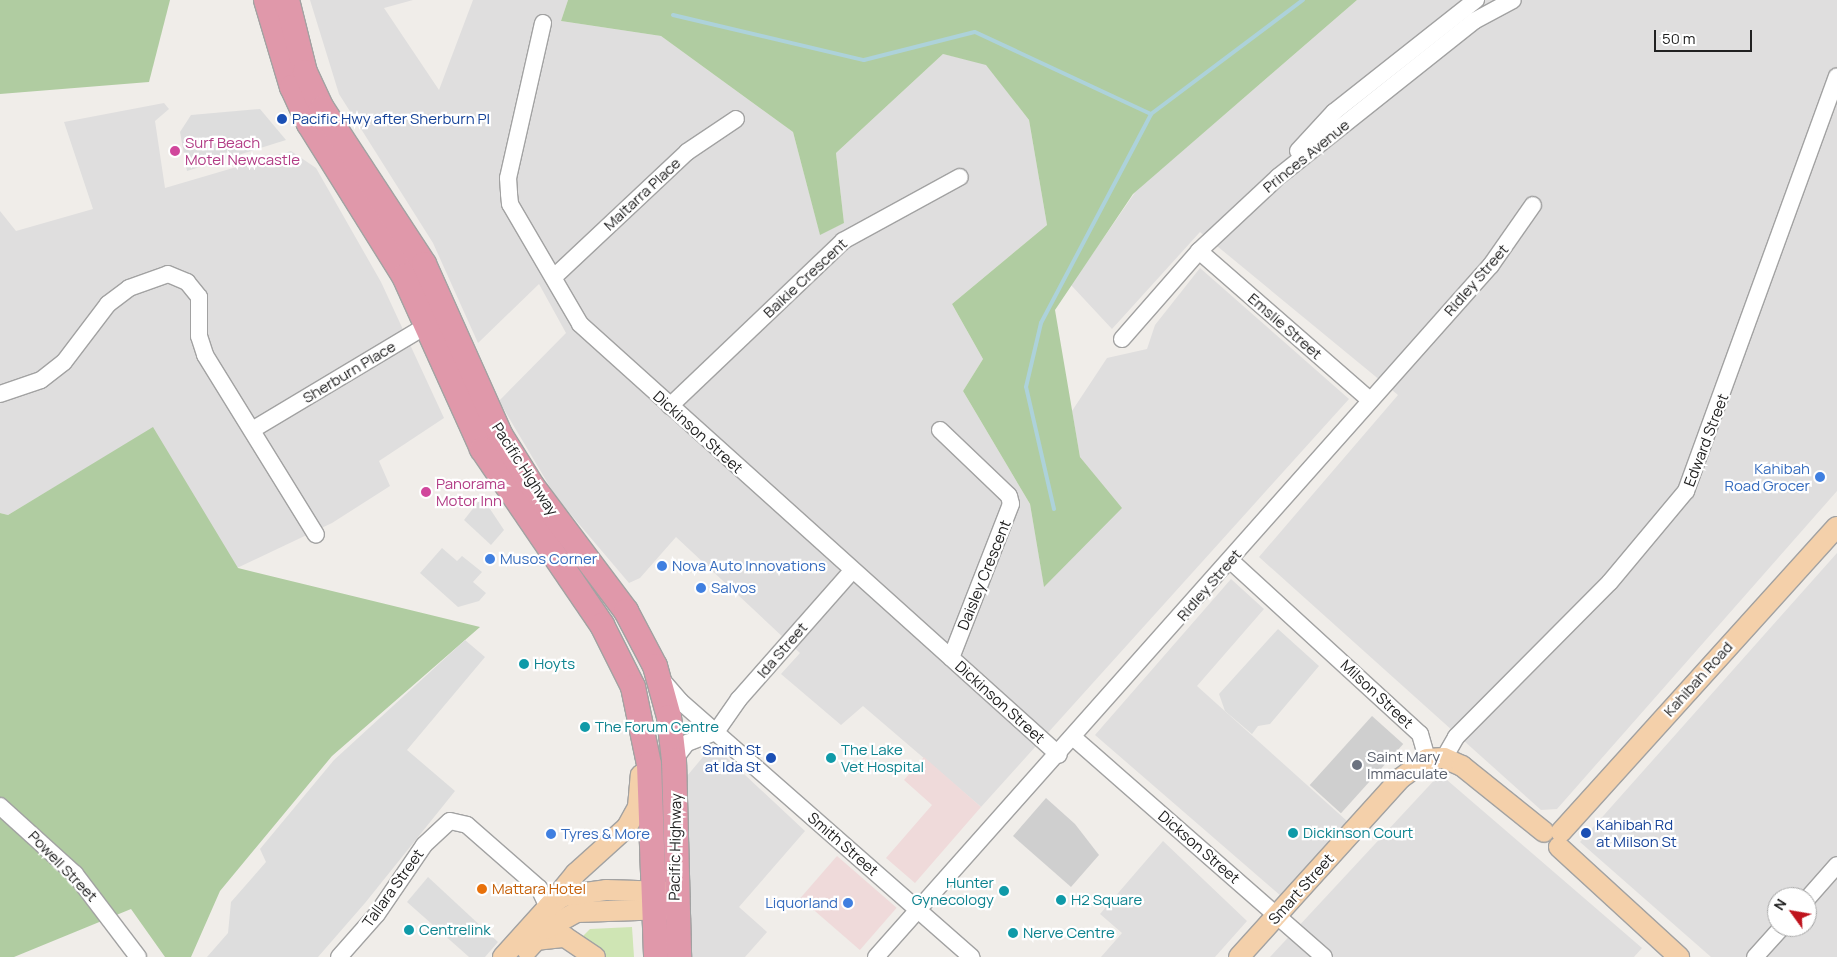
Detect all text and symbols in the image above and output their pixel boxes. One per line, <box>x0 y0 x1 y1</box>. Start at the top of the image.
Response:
scale bar <box>1657 20 1754 52</box>
text: 50 m <box>1662 28 1696 49</box>
place label: Pacific Hwy after Sherburn Pl <box>292 110 490 128</box>
marker: Pacific Hwy after Sherburn Pl <box>276 113 288 125</box>
street label: Princes Avenue <box>1259 116 1353 196</box>
place label: Surf Beach Motel Newcastle <box>185 133 300 168</box>
marker: Surf Beach Motel Newcastle <box>169 145 181 157</box>
street label: Maltarra Place <box>600 154 684 234</box>
street label: Baikie Crescent <box>759 235 851 321</box>
street label: Ridley Street <box>1440 241 1512 319</box>
street label: Emslie Street <box>1244 289 1326 363</box>
street label: Sherburn Place <box>299 337 399 407</box>
street label: Dickinson Street <box>649 387 747 477</box>
street label: Edward Street <box>1680 391 1732 489</box>
street label: Pacific Highway <box>488 419 562 519</box>
place label: Kahibah Road Grocer <box>1724 459 1810 494</box>
marker: Kahibah Road Grocer <box>1814 471 1826 483</box>
place label: Panorama Motor Inn <box>436 474 505 509</box>
marker: Panorama Motor Inn <box>420 486 432 498</box>
street label: Daisley Crescent <box>954 517 1014 633</box>
street label: Ridley Street <box>1173 546 1245 624</box>
place label: Musos Corner <box>500 550 597 568</box>
marker: Musos Corner <box>484 553 496 565</box>
place label: Nova Auto Innovations <box>672 557 826 575</box>
marker: Nova Auto Innovations <box>656 560 668 572</box>
place label: Salvos <box>711 579 756 597</box>
marker: Salvos <box>695 582 707 594</box>
street label: Ida Street <box>753 619 811 681</box>
street label: Kahibah Road <box>1660 638 1736 720</box>
place label: Hoyts <box>534 655 575 673</box>
street label: Milson Street <box>1337 656 1417 732</box>
street label: Dickinson Street <box>951 657 1049 747</box>
marker: Hoyts <box>518 658 530 670</box>
place label: The Forum Centre <box>595 718 719 736</box>
marker: The Forum Centre <box>579 721 591 733</box>
place label: Smith St at Ida St <box>702 740 761 775</box>
place label: The Lake Vet Hospital <box>841 740 924 775</box>
place label: Saint Mary Immaculate <box>1367 747 1448 782</box>
marker: Smith St at Ida St <box>765 752 777 764</box>
marker: The Lake Vet Hospital <box>825 752 837 764</box>
marker: Saint Mary Immaculate <box>1351 759 1363 771</box>
street label: Pacific Highway <box>665 793 685 901</box>
street label: Dickson Street <box>1155 807 1243 887</box>
street label: Smith Street <box>804 809 882 879</box>
place label: Kahibah Rd at Milson St <box>1596 815 1677 850</box>
place label: Dickinson Court <box>1303 824 1413 842</box>
place label: Tyres & More <box>561 825 650 843</box>
street label: Powell Street <box>25 827 101 905</box>
marker: Dickinson Court <box>1287 827 1299 839</box>
marker: Kahibah Rd at Milson St <box>1580 827 1592 839</box>
marker: Tyres & More <box>545 828 557 840</box>
street label: Tallara Street <box>359 845 427 931</box>
street label: Smart Street <box>1265 850 1337 928</box>
place label: Hunter Gynecology <box>912 873 994 908</box>
place label: Mattara Hotel <box>492 880 586 898</box>
marker: Mattara Hotel <box>476 883 488 895</box>
marker: Hunter Gynecology <box>998 885 1010 897</box>
north arrow <box>1767 887 1817 937</box>
place label: H2 Square <box>1071 891 1142 909</box>
place label: Liquorland <box>765 894 838 912</box>
marker: H2 Square <box>1055 894 1067 906</box>
text: N <box>1769 895 1790 914</box>
marker: Liquorland <box>842 897 854 909</box>
place label: Centrelink <box>419 921 491 939</box>
marker: Centrelink <box>403 924 415 936</box>
place label: Nerve Centre <box>1023 924 1115 942</box>
marker: Nerve Centre <box>1007 927 1019 939</box>

